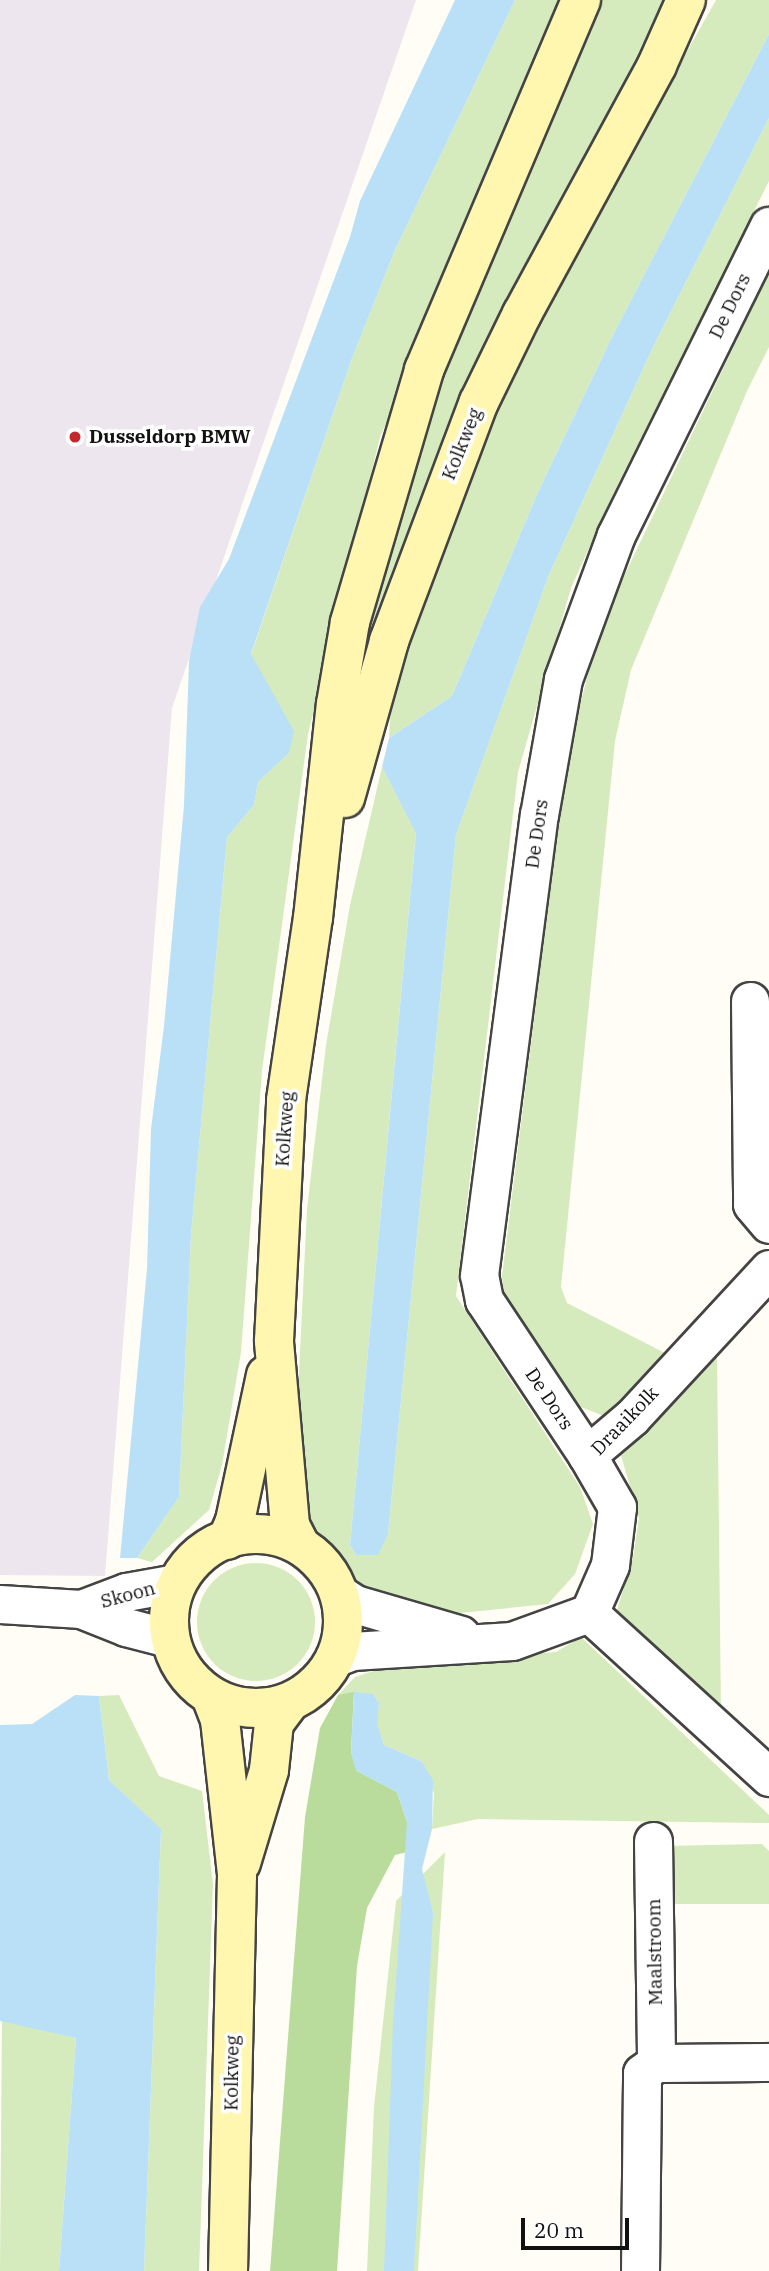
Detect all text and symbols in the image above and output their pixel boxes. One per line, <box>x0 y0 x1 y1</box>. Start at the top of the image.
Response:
street label: De Dors <box>704 270 756 342</box>
street label: Kolkweg <box>437 405 487 483</box>
place label: Dusseldorp BMW <box>89 426 251 448</box>
marker: Dusseldorp BMW <box>67 429 83 445</box>
street label: De Dors <box>521 798 553 870</box>
street label: Kolkweg <box>271 1090 299 1168</box>
street label: De Dors <box>520 1364 578 1434</box>
street label: Draaikolk <box>587 1382 663 1460</box>
street label: Skoon <box>98 1577 158 1613</box>
street label: Maalstroom <box>643 1898 667 2006</box>
street label: Kolkweg <box>220 2035 244 2111</box>
scale bar <box>524 2204 632 2248</box>
text: 20 m <box>534 2216 584 2244</box>

